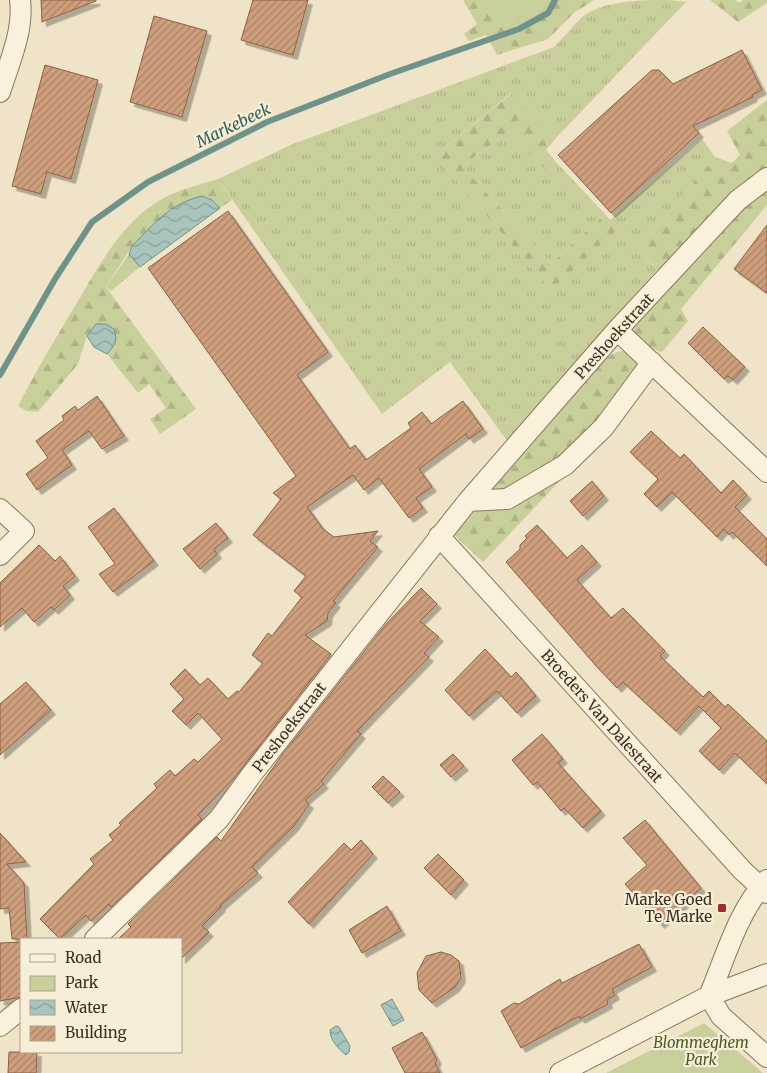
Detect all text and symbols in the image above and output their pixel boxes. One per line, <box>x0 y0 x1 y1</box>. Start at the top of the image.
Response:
water label: Markebeek <box>192 98 274 152</box>
street label: Preshoekstraat <box>570 289 658 383</box>
street label: Broeders Van Dalestraat <box>537 646 667 787</box>
street label: Preshoekstraat <box>248 678 330 776</box>
place label: Marke Goed Te Marke <box>625 890 712 926</box>
marker: Marke Goed Te Marke <box>716 902 728 914</box>
legend <box>20 938 182 1053</box>
text: Road <box>65 948 101 967</box>
text: Park <box>65 973 99 992</box>
text: Water <box>64 998 108 1017</box>
text: Building <box>65 1023 127 1042</box>
park label: Blommeghem Park <box>653 1033 749 1069</box>

